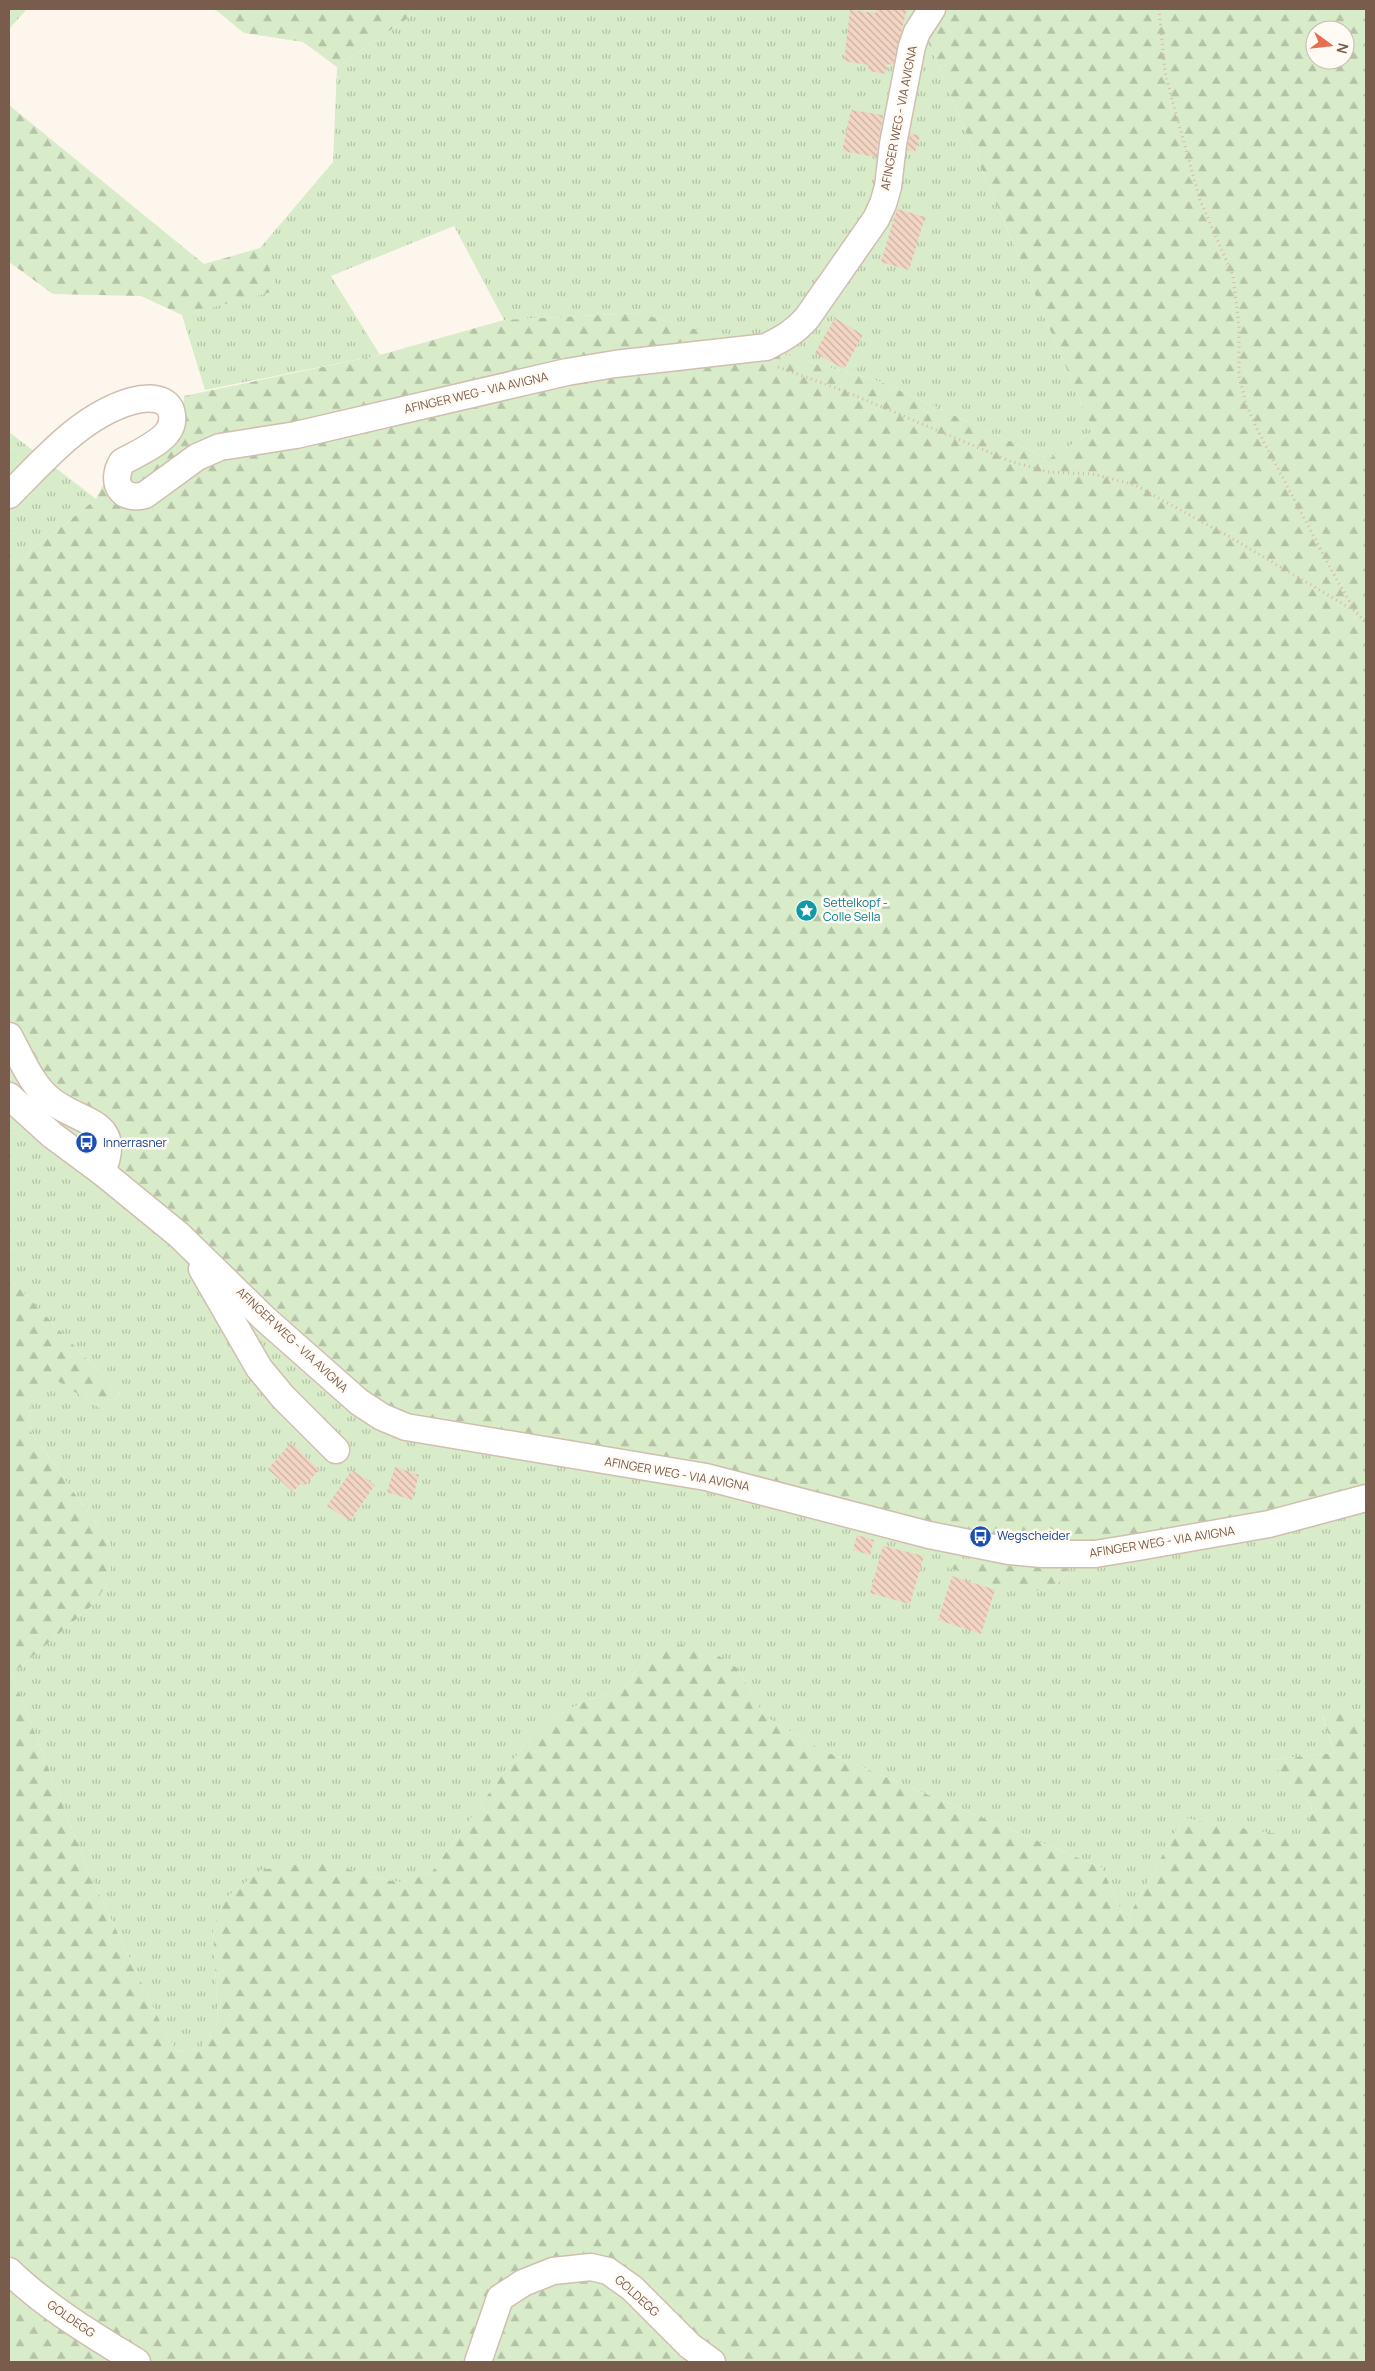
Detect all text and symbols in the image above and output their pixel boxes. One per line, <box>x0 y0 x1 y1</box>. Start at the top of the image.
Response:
north arrow <box>1305 20 1355 70</box>
text: N <box>1333 41 1354 56</box>
street label: AFINGER WEG - VIA AVIGNA <box>876 44 921 192</box>
street label: AFINGER WEG - VIA AVIGNA <box>402 368 550 417</box>
place label: Settelkopf - Colle Sella <box>823 894 888 925</box>
place icon: Settelkopf - Colle Sella <box>795 898 819 922</box>
bus stop icon: Innerrasner <box>75 1131 99 1155</box>
place label: Innerrasner <box>103 1134 168 1151</box>
street label: AFINGER WEG - VIA AVIGNA <box>233 1283 352 1396</box>
street label: AFINGER WEG - VIA AVIGNA <box>603 1452 751 1495</box>
street label: AFINGER WEG - VIA AVIGNA <box>1088 1522 1236 1561</box>
bus stop icon: Wegscheider <box>969 1524 993 1548</box>
place label: Wegscheider <box>997 1527 1071 1544</box>
street label: GOLDEGG <box>611 2271 664 2321</box>
street label: GOLDEGG <box>44 2296 99 2342</box>

